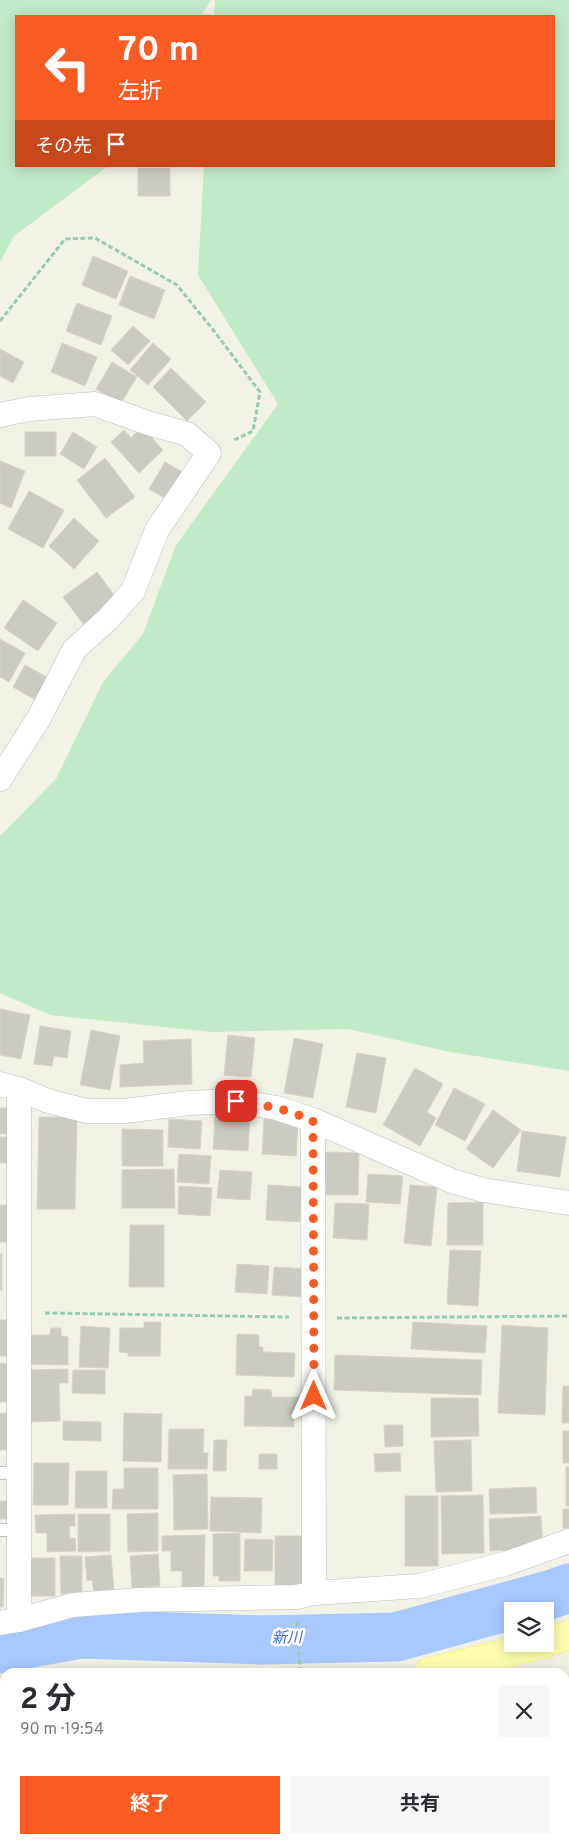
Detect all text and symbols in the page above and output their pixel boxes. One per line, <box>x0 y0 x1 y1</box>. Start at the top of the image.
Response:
text: 70 m <box>118 29 199 73</box>
icon: left <box>35 35 100 100</box>
text: 左折 <box>118 79 162 106</box>
icon: arrive <box>102 130 130 158</box>
text: その先 <box>35 135 92 159</box>
pin <box>215 1080 257 1122</box>
icon: arrive <box>222 1087 250 1115</box>
position arrow <box>287 1369 339 1421</box>
map controls <box>504 1602 554 1652</box>
button: layers <box>504 1602 554 1652</box>
water label: 新川 <box>272 1629 304 1649</box>
text: 2 分 <box>20 1682 76 1719</box>
button: close <box>498 1685 550 1737</box>
text: 90 m · 19:54 <box>20 1720 104 1740</box>
button: 終了 <box>20 1776 280 1834</box>
button: 共有 <box>290 1776 550 1834</box>

